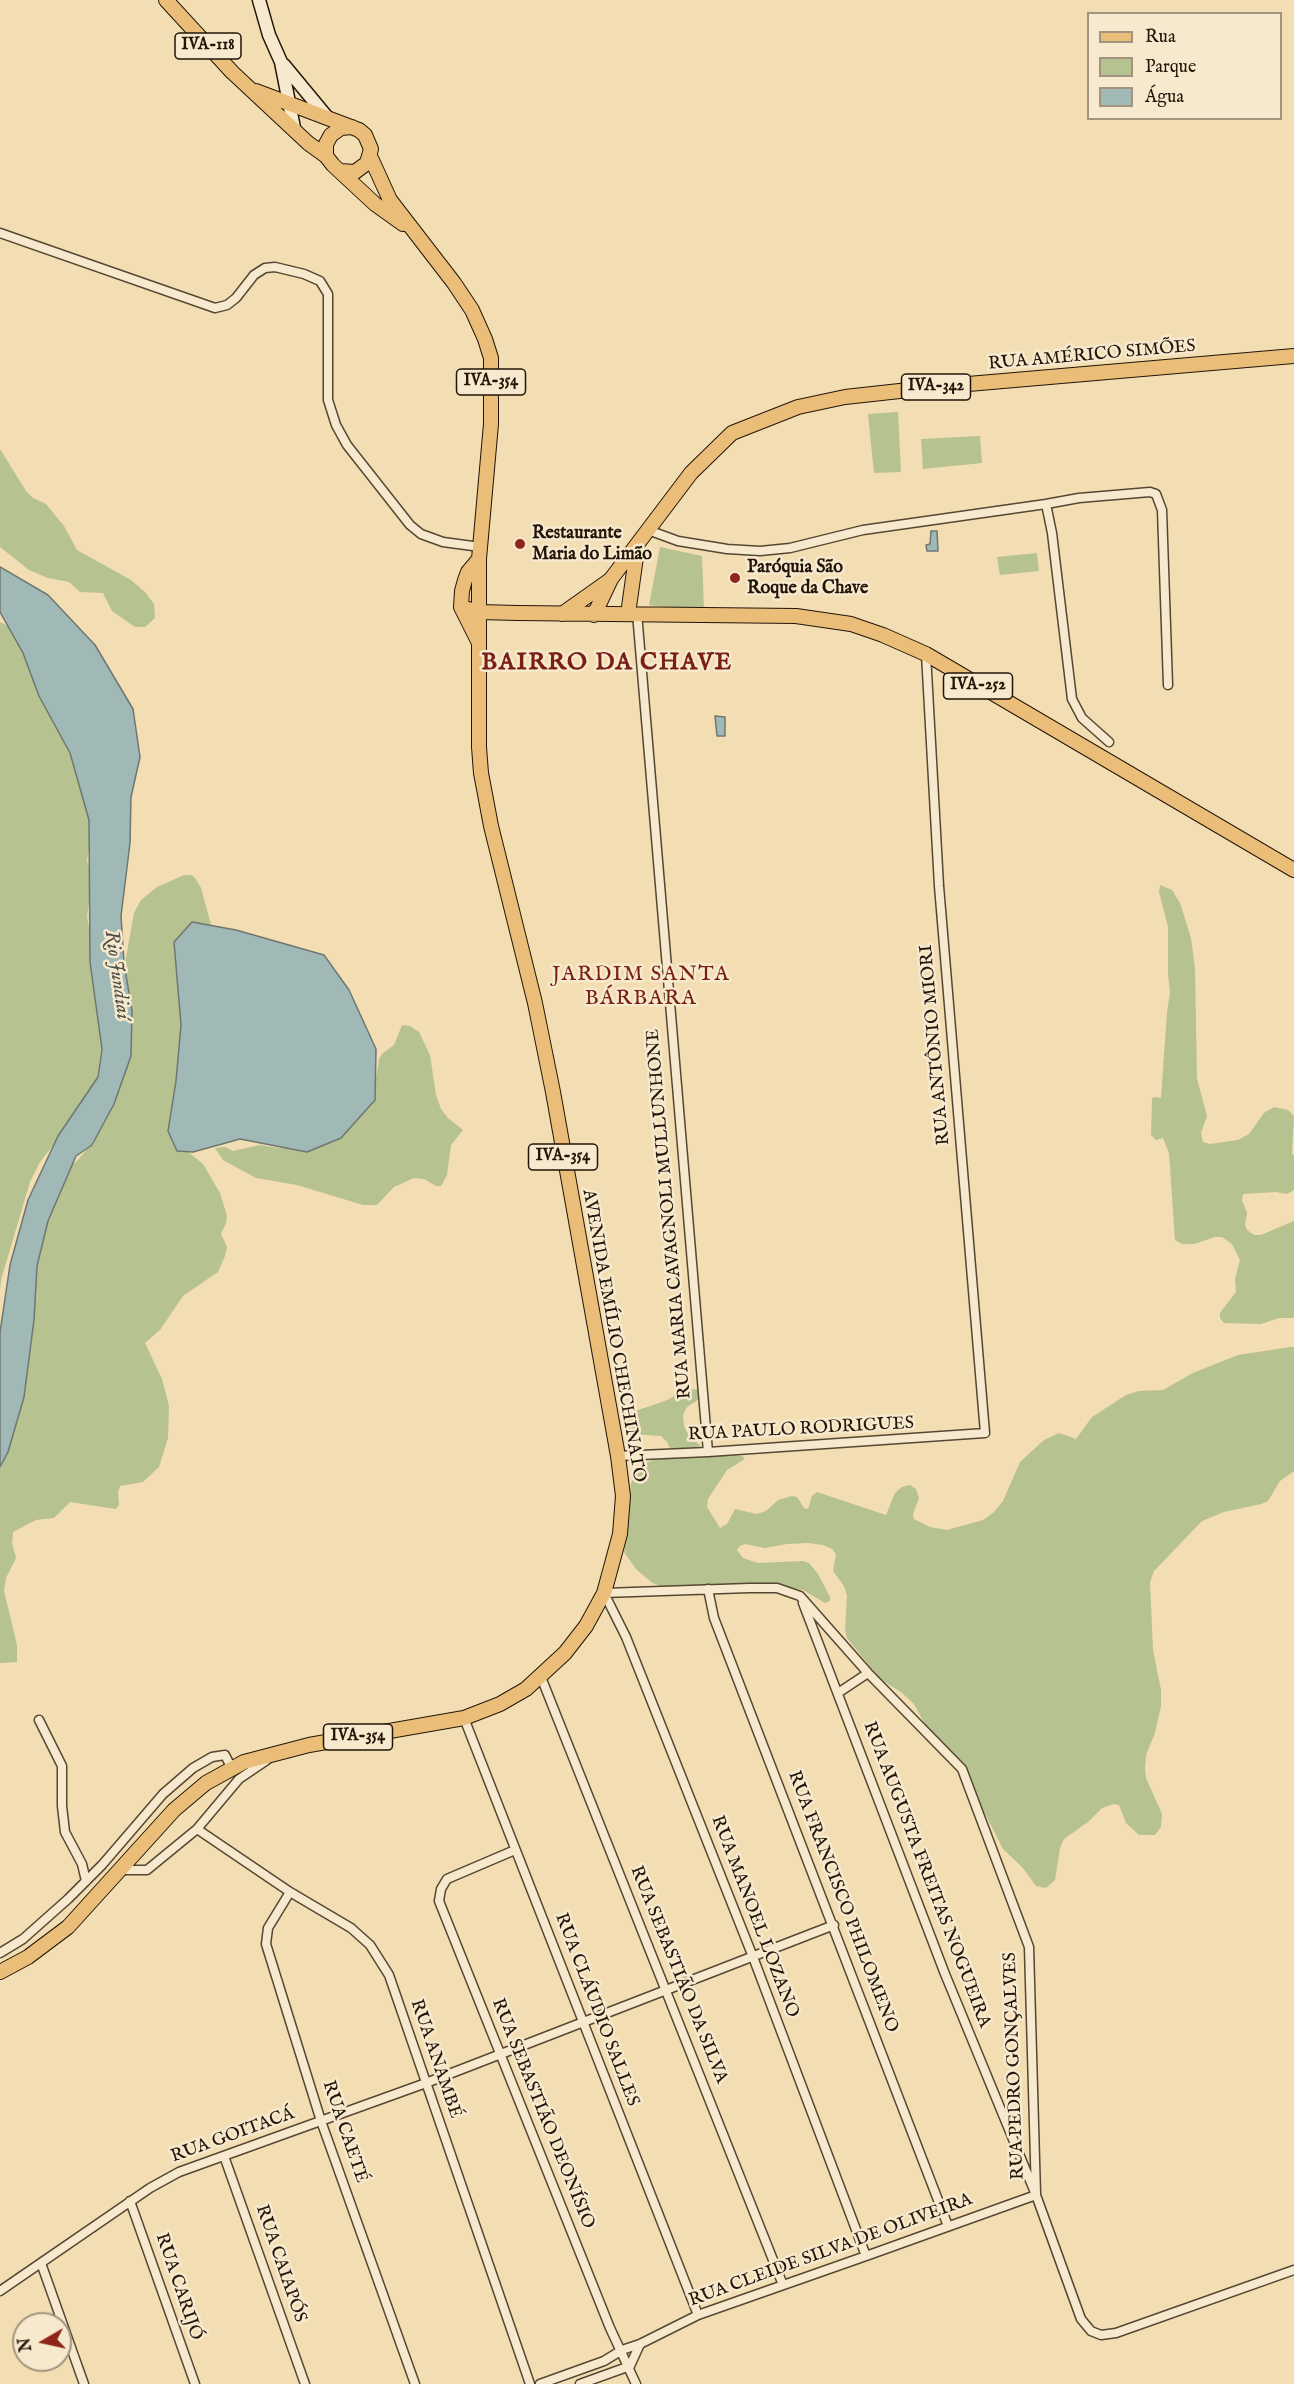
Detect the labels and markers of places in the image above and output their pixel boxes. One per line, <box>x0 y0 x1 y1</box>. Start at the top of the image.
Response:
place label: Restaurante Maria do Limão <box>532 523 652 566</box>
marker: Restaurante Maria do Limão <box>513 537 527 551</box>
place label: Paróquia São Roque da Chave <box>747 557 868 600</box>
marker: Paróquia São Roque da Chave <box>728 571 742 585</box>

